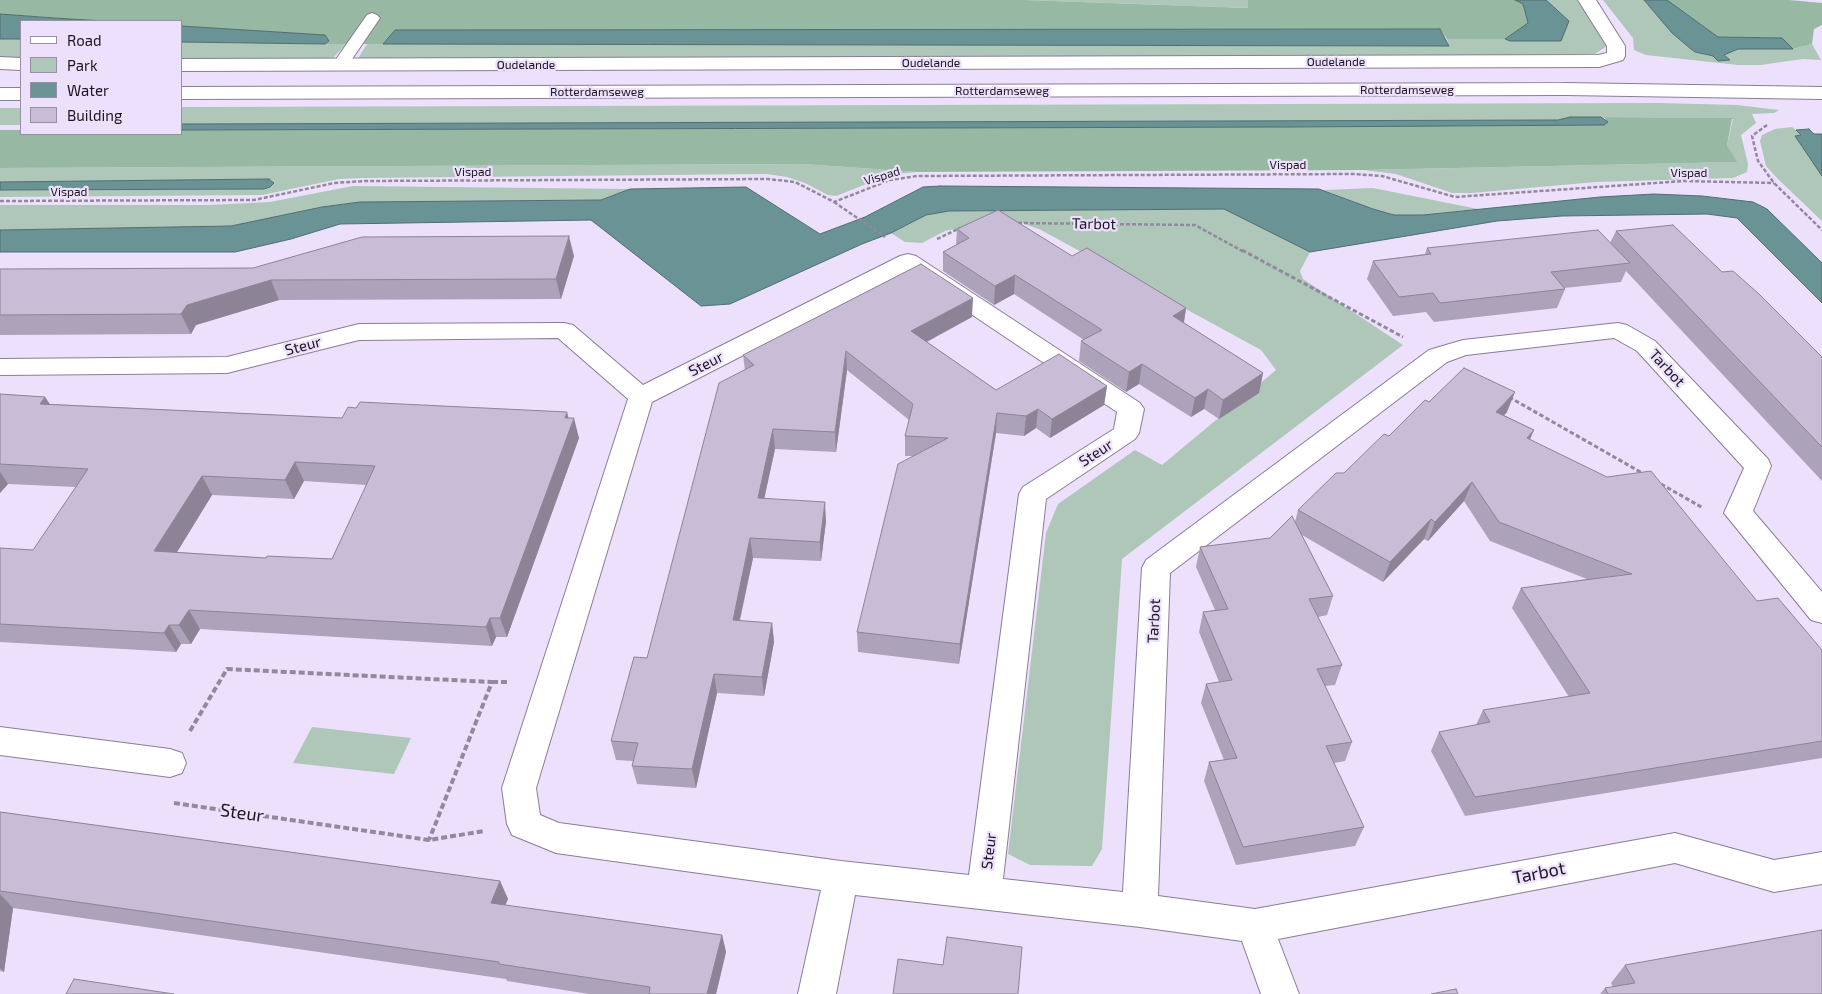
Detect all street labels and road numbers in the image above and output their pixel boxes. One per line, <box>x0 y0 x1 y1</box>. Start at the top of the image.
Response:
street label: Oudelande <box>1307 55 1365 69</box>
street label: Oudelande <box>902 56 960 70</box>
street label: Oudelande <box>497 58 555 72</box>
street label: Rotterdamseweg <box>1360 83 1454 97</box>
street label: Rotterdamseweg <box>955 84 1049 98</box>
street label: Rotterdamseweg <box>550 85 644 99</box>
street label: Vispad <box>1270 158 1306 172</box>
street label: Vispad <box>862 164 902 188</box>
street label: Vispad <box>455 165 491 179</box>
street label: Vispad <box>1671 166 1707 180</box>
street label: Vispad <box>51 185 87 199</box>
street label: Tarbot <box>1072 215 1116 233</box>
street label: Steur <box>283 333 323 359</box>
street label: Tarbot <box>1645 346 1689 390</box>
street label: Steur <box>686 348 726 380</box>
street label: Steur <box>1076 435 1116 471</box>
street label: Tarbot <box>1144 598 1164 644</box>
street label: Steur <box>219 799 265 827</box>
street label: Steur <box>978 832 1000 870</box>
street label: Tarbot <box>1511 857 1567 889</box>

